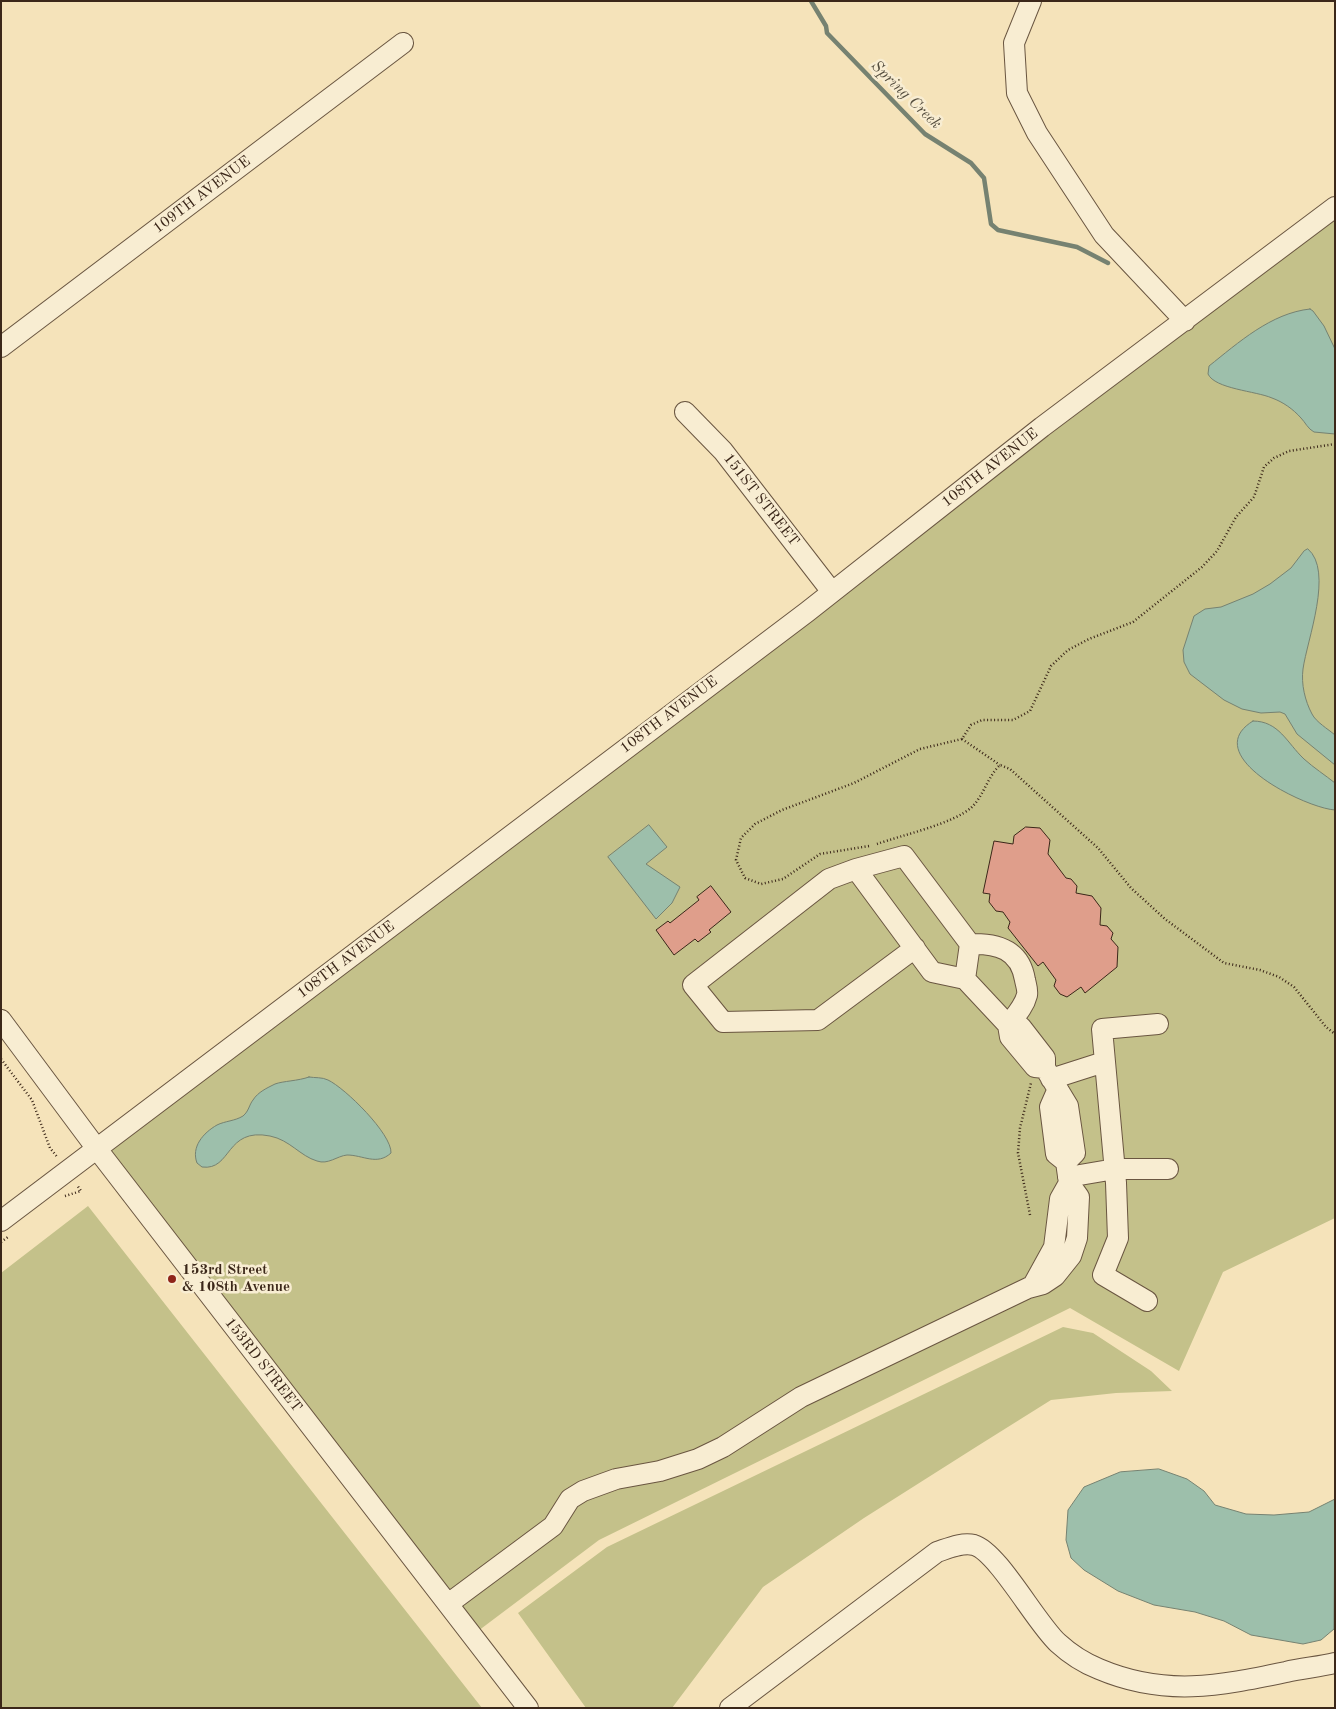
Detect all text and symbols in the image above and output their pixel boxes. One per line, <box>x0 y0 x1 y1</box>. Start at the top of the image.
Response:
water label: Spring Creek <box>867 57 945 133</box>
street label: 109TH AVENUE <box>150 152 254 238</box>
street label: 108TH AVENUE <box>938 425 1042 511</box>
street label: 151ST STREET <box>719 450 803 550</box>
street label: 108TH AVENUE <box>617 672 721 758</box>
street label: 108TH AVENUE <box>294 917 398 1003</box>
place label: 153rd Street & 108th Avenue <box>182 1261 290 1296</box>
marker: 153rd Street & 108th Avenue <box>166 1273 178 1285</box>
street label: 153RD STREET <box>221 1314 305 1416</box>

